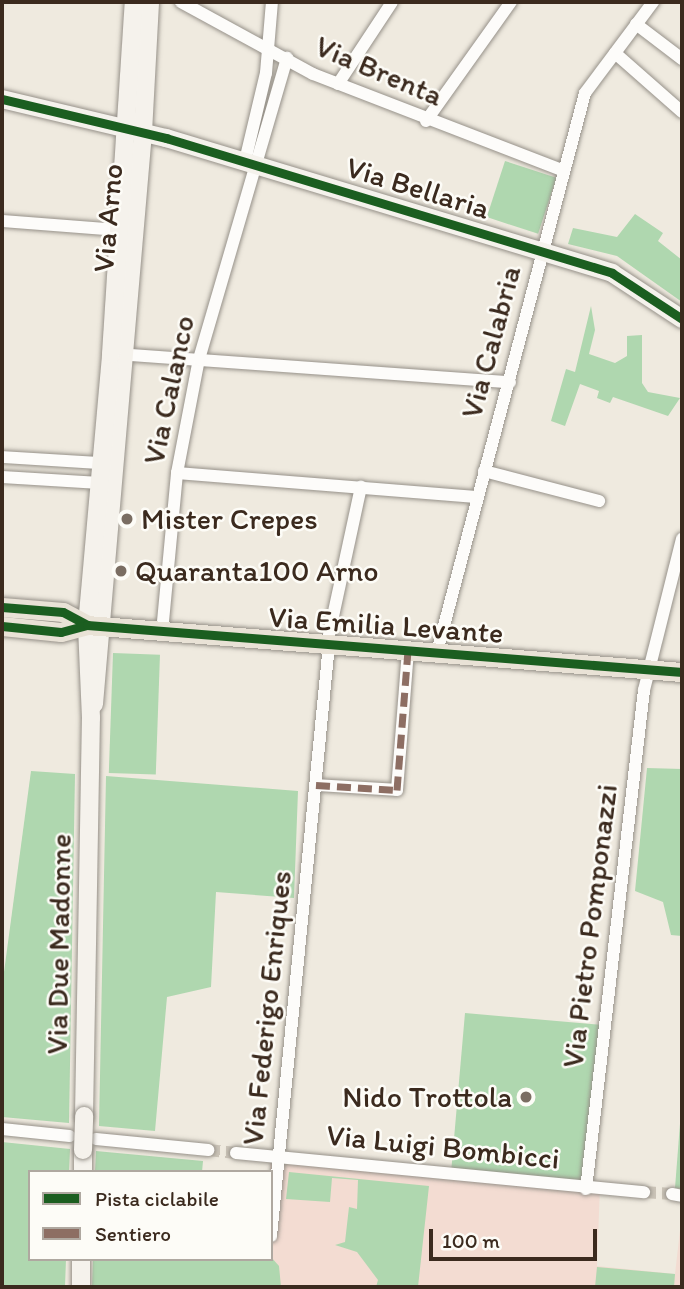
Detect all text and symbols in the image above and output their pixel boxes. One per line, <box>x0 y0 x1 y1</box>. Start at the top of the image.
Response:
street label: Via Brenta <box>310 28 448 114</box>
street label: Via Bellaria <box>342 149 494 227</box>
street label: Via Arno <box>85 162 131 274</box>
street label: Via Calabria <box>453 262 529 422</box>
street label: Via Calanco <box>136 313 202 467</box>
place label: Mister Crepes <box>141 501 318 537</box>
marker: Mister Crepes <box>119 511 135 527</box>
place label: Quaranta100 Arno <box>135 553 379 589</box>
marker: Quaranta100 Arno <box>113 563 129 579</box>
street label: Via Emilia Levante <box>268 599 504 651</box>
street label: Via Pietro Pomponazzi <box>555 782 625 1070</box>
street label: Via Due Madonne <box>39 832 79 1056</box>
street label: Via Federigo Enriques <box>235 870 299 1146</box>
place label: Nido Trottola <box>343 1079 512 1115</box>
marker: Nido Trottola <box>518 1089 534 1105</box>
street label: Via Luigi Bombicci <box>324 1117 562 1177</box>
legend <box>28 1170 273 1261</box>
text: Pista ciclabile <box>95 1186 219 1211</box>
scale bar <box>432 1216 600 1260</box>
text: Sentiero <box>95 1221 171 1246</box>
text: 100 m <box>442 1228 500 1253</box>

